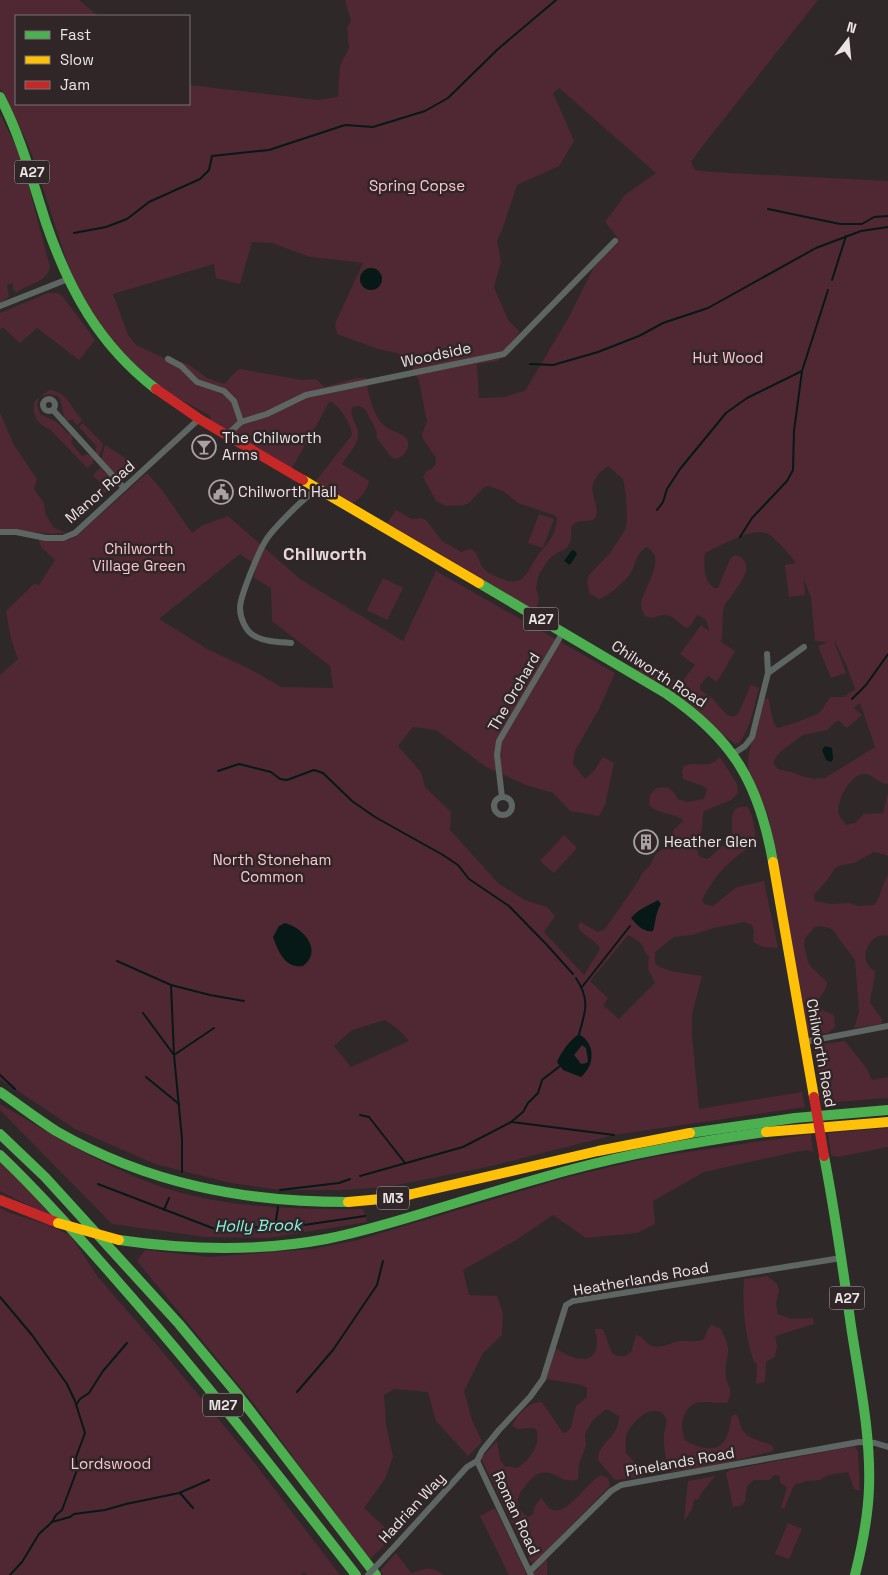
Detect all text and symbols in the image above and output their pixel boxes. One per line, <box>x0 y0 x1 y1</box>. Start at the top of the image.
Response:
legend <box>15 15 190 105</box>
north arrow <box>823 15 873 65</box>
text: N <box>845 18 859 37</box>
text: Fast <box>60 25 91 44</box>
text: Slow <box>60 50 94 69</box>
text: Jam <box>60 75 90 94</box>
road number: A27 <box>15 160 50 183</box>
park label: Spring Copse <box>369 176 465 195</box>
street label: Woodside <box>399 338 473 371</box>
park label: Hut Wood <box>693 348 763 367</box>
place label: The Chilworth Arms <box>222 428 322 464</box>
bar icon: The Chilworth Arms <box>191 434 217 460</box>
street label: Manor Road <box>61 456 139 527</box>
public building icon: Chilworth Hall <box>208 479 234 505</box>
place label: Chilworth Hall <box>238 482 337 501</box>
park label: Chilworth Village Green <box>92 539 186 575</box>
district label: Chilworth <box>283 542 367 565</box>
road number: A27 <box>524 608 558 630</box>
street label: Chilworth Road <box>608 636 710 711</box>
street label: The Orchard <box>483 649 544 735</box>
building icon: Heather Glen <box>633 829 659 855</box>
place label: Heather Glen <box>664 832 757 851</box>
park label: North Stoneham Common <box>213 850 331 886</box>
street label: Chilworth Road <box>803 997 840 1109</box>
road number: M3 <box>377 1186 409 1210</box>
water label: Holly Brook <box>214 1214 304 1237</box>
street label: Heatherlands Road <box>572 1257 710 1300</box>
road number: A27 <box>830 1286 864 1310</box>
road number: M27 <box>203 1394 243 1416</box>
street label: Pinelands Road <box>624 1443 736 1480</box>
park label: Lordswood <box>71 1454 151 1473</box>
street label: Hadrian Way <box>374 1468 449 1547</box>
street label: Roman Road <box>489 1468 544 1558</box>

